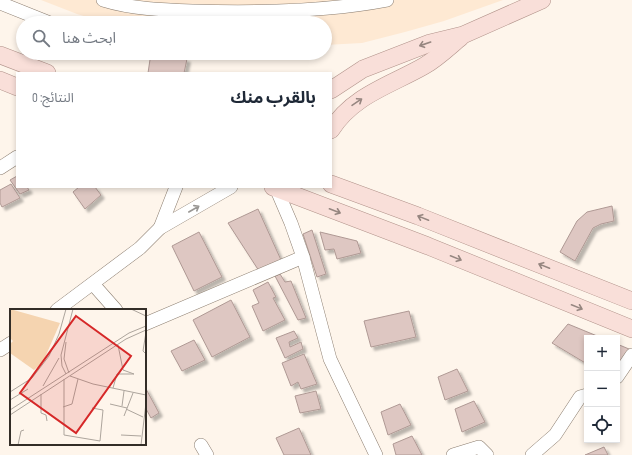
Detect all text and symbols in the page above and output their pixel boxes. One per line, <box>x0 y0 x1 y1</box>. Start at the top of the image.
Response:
search box <box>16 16 332 60</box>
icon: search <box>30 27 52 49</box>
text: ابحث هنا <box>62 29 116 48</box>
one-way arrow <box>420 41 432 49</box>
text: بالقرب منك <box>230 88 316 108</box>
text: النتائج: 0 <box>32 90 74 106</box>
one-way arrow <box>352 98 363 106</box>
one-way arrow <box>187 204 199 212</box>
one-way arrow <box>328 208 340 216</box>
one-way arrow <box>418 213 430 221</box>
one-way arrow <box>450 254 462 262</box>
one-way arrow <box>538 261 550 269</box>
one-way arrow <box>570 304 582 311</box>
inset map <box>10 309 146 445</box>
map controls <box>584 335 620 443</box>
button: + <box>584 335 620 371</box>
button: − <box>584 371 620 407</box>
button: locate <box>584 407 620 443</box>

